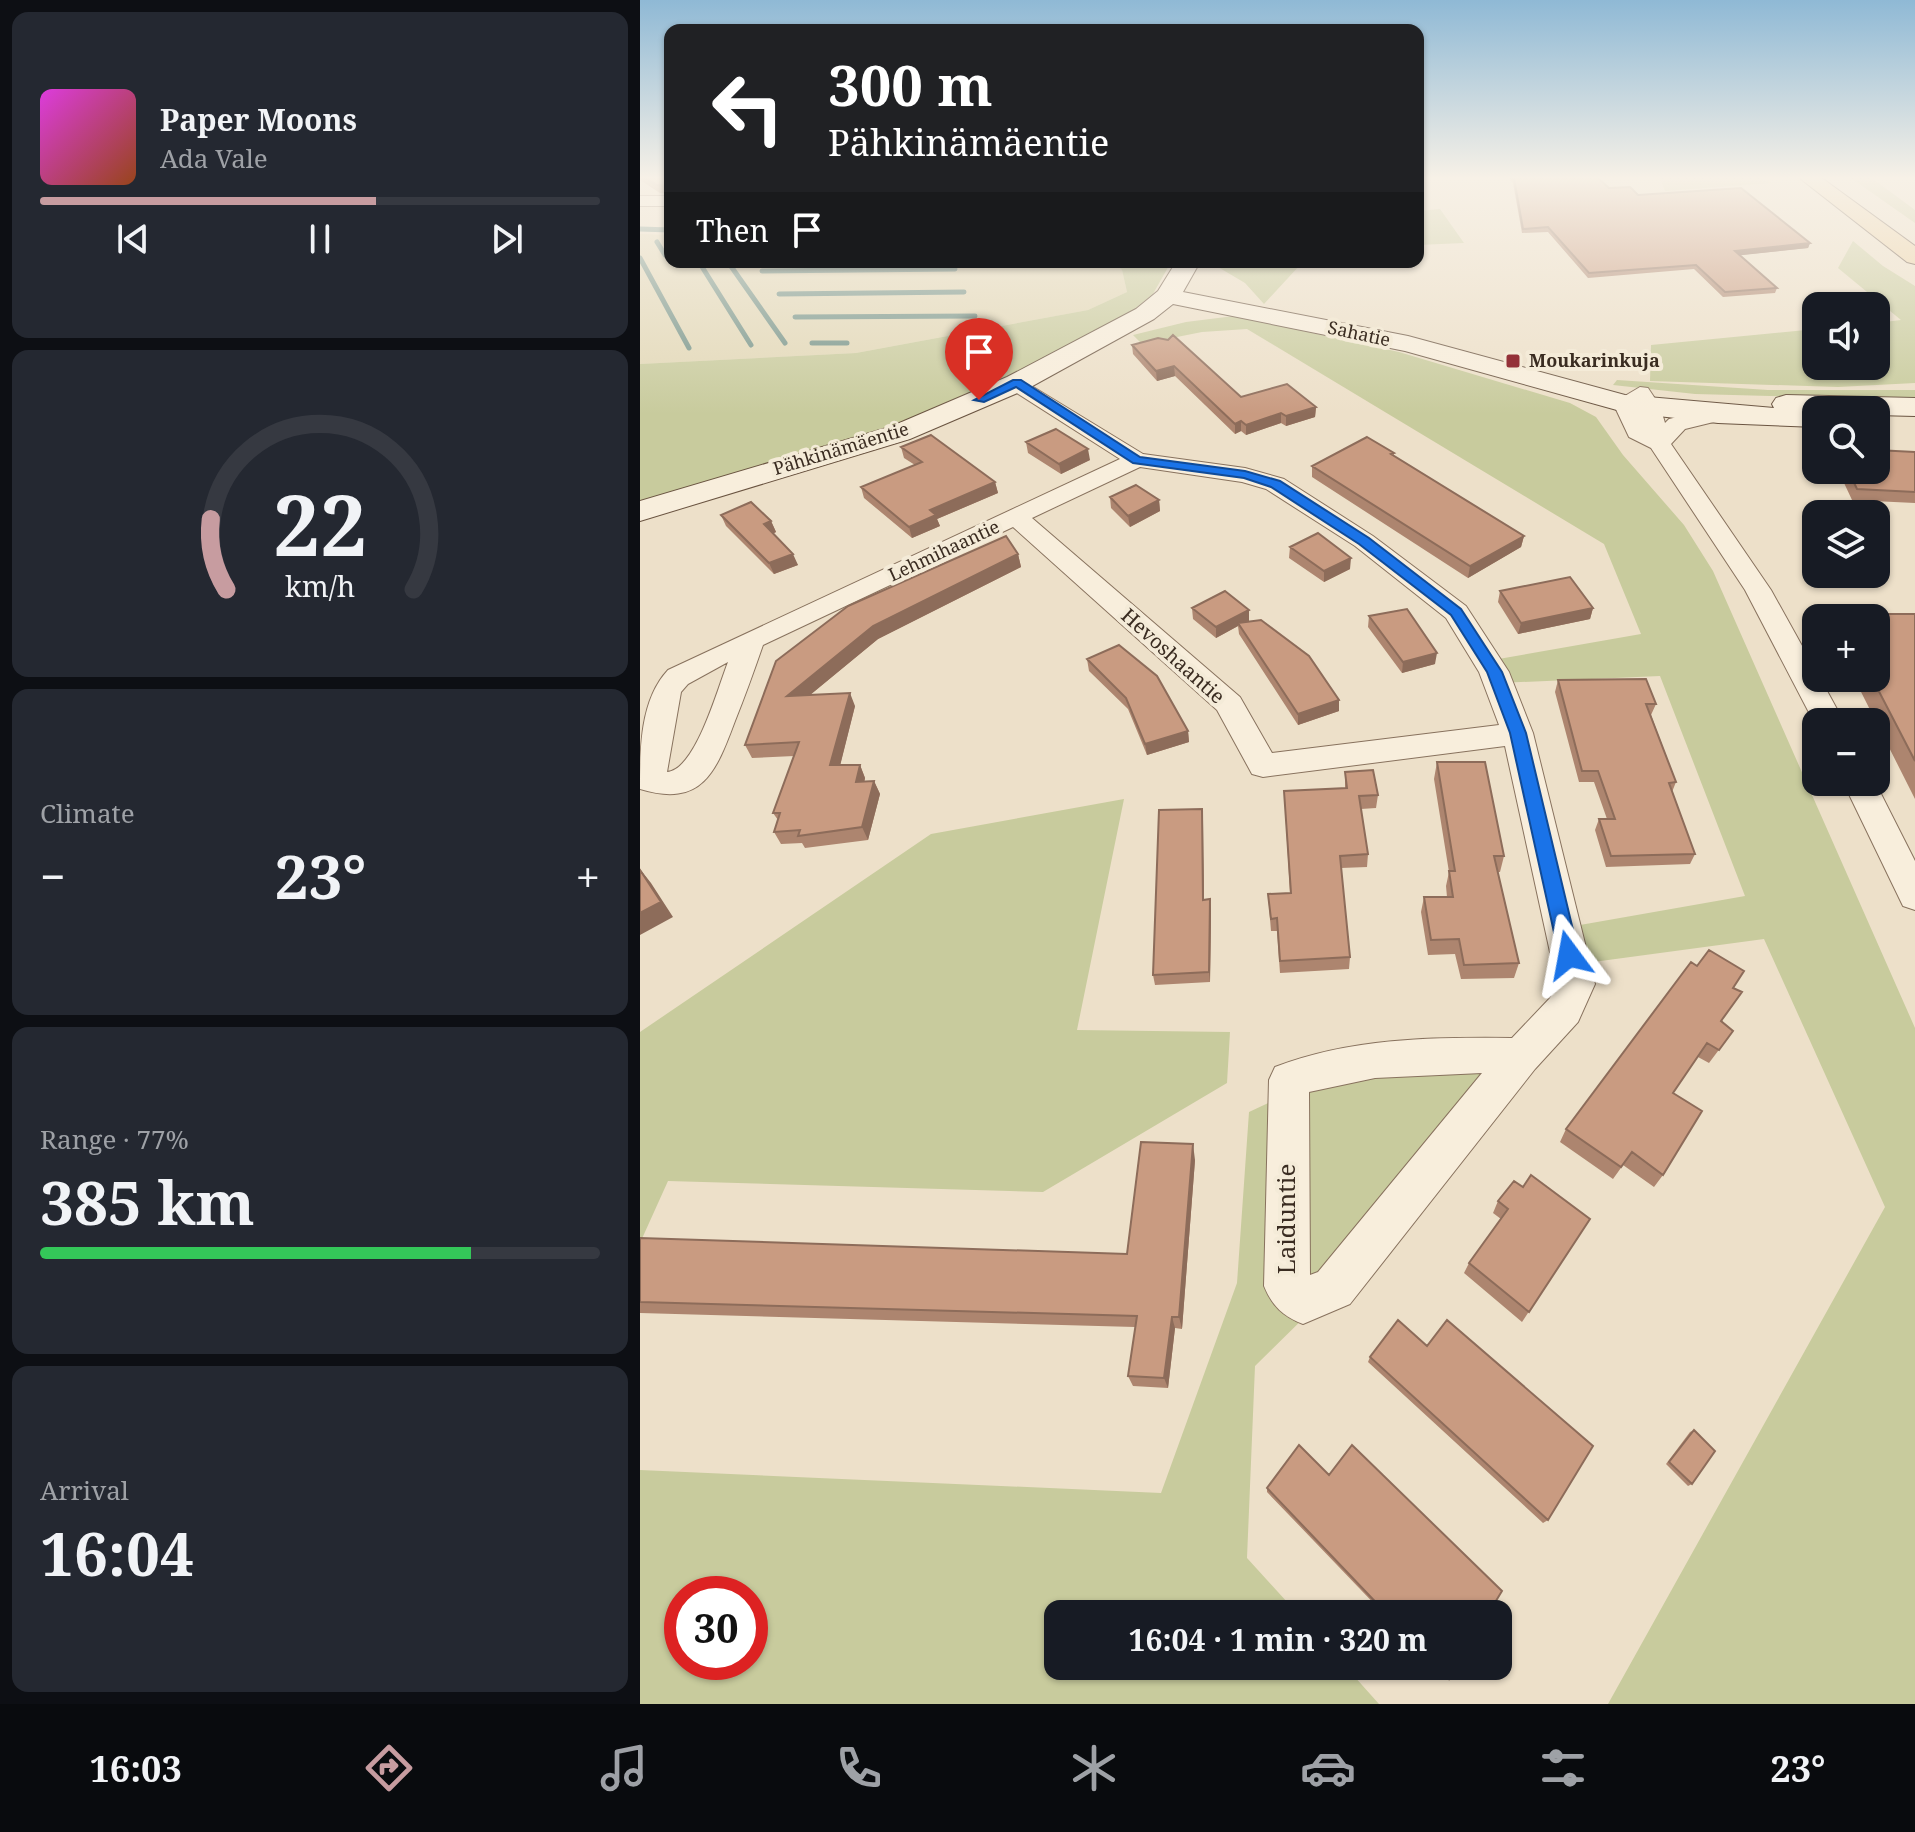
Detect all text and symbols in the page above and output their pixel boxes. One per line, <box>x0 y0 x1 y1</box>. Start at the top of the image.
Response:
text: 300 m <box>828 46 993 122</box>
icon: left <box>696 56 800 160</box>
text: Paper Moons <box>160 99 357 140</box>
text: Pähkinämäentie <box>828 118 1109 167</box>
text: Ada Vale <box>160 140 268 176</box>
icon: arrive <box>785 208 829 252</box>
text: Then <box>696 210 769 251</box>
icon: previous <box>111 217 155 261</box>
icon: pause <box>298 217 342 261</box>
icon: next <box>485 217 529 261</box>
map controls <box>1802 292 1890 796</box>
button: sound <box>1802 292 1890 380</box>
street label: Sahatie <box>1326 315 1393 351</box>
pin <box>945 318 1013 400</box>
icon: arrive <box>957 330 1001 374</box>
place label: Moukarinkuja <box>1529 348 1660 372</box>
marker: Moukarinkuja <box>1504 352 1522 370</box>
button: search <box>1802 396 1890 484</box>
street label: Pähkinämäentie <box>770 416 911 480</box>
text: 22 <box>273 466 367 579</box>
button: layers <box>1802 500 1890 588</box>
street label: Lehmihaantie <box>884 514 1003 586</box>
text: km/h <box>285 566 355 605</box>
street label: Hevoshaantie <box>1116 602 1231 709</box>
button: + <box>1802 604 1890 692</box>
button: − <box>1802 708 1890 796</box>
text: Climate <box>40 795 135 831</box>
text: 23° <box>275 835 366 917</box>
text: − <box>40 846 65 906</box>
text: + <box>575 846 600 906</box>
position arrow <box>1527 913 1611 997</box>
text: Range · 77% <box>40 1121 189 1157</box>
text: 385 km <box>40 1161 255 1243</box>
street label: Laiduntie <box>1269 1164 1302 1274</box>
text: Arrival <box>40 1472 129 1508</box>
text: 16:04 <box>40 1512 194 1594</box>
speed limit sign: 30 <box>664 1576 768 1680</box>
text: 16:04 · 1 min · 320 m <box>1129 1619 1427 1660</box>
icon: directions <box>361 1740 417 1796</box>
icon: music <box>596 1740 652 1796</box>
icon: phone <box>831 1740 887 1796</box>
icon: climate <box>1066 1740 1122 1796</box>
icon: car <box>1300 1740 1356 1796</box>
icon: filters <box>1535 1740 1591 1796</box>
text: 16:03 <box>89 1744 182 1793</box>
text: 23° <box>1770 1744 1825 1793</box>

